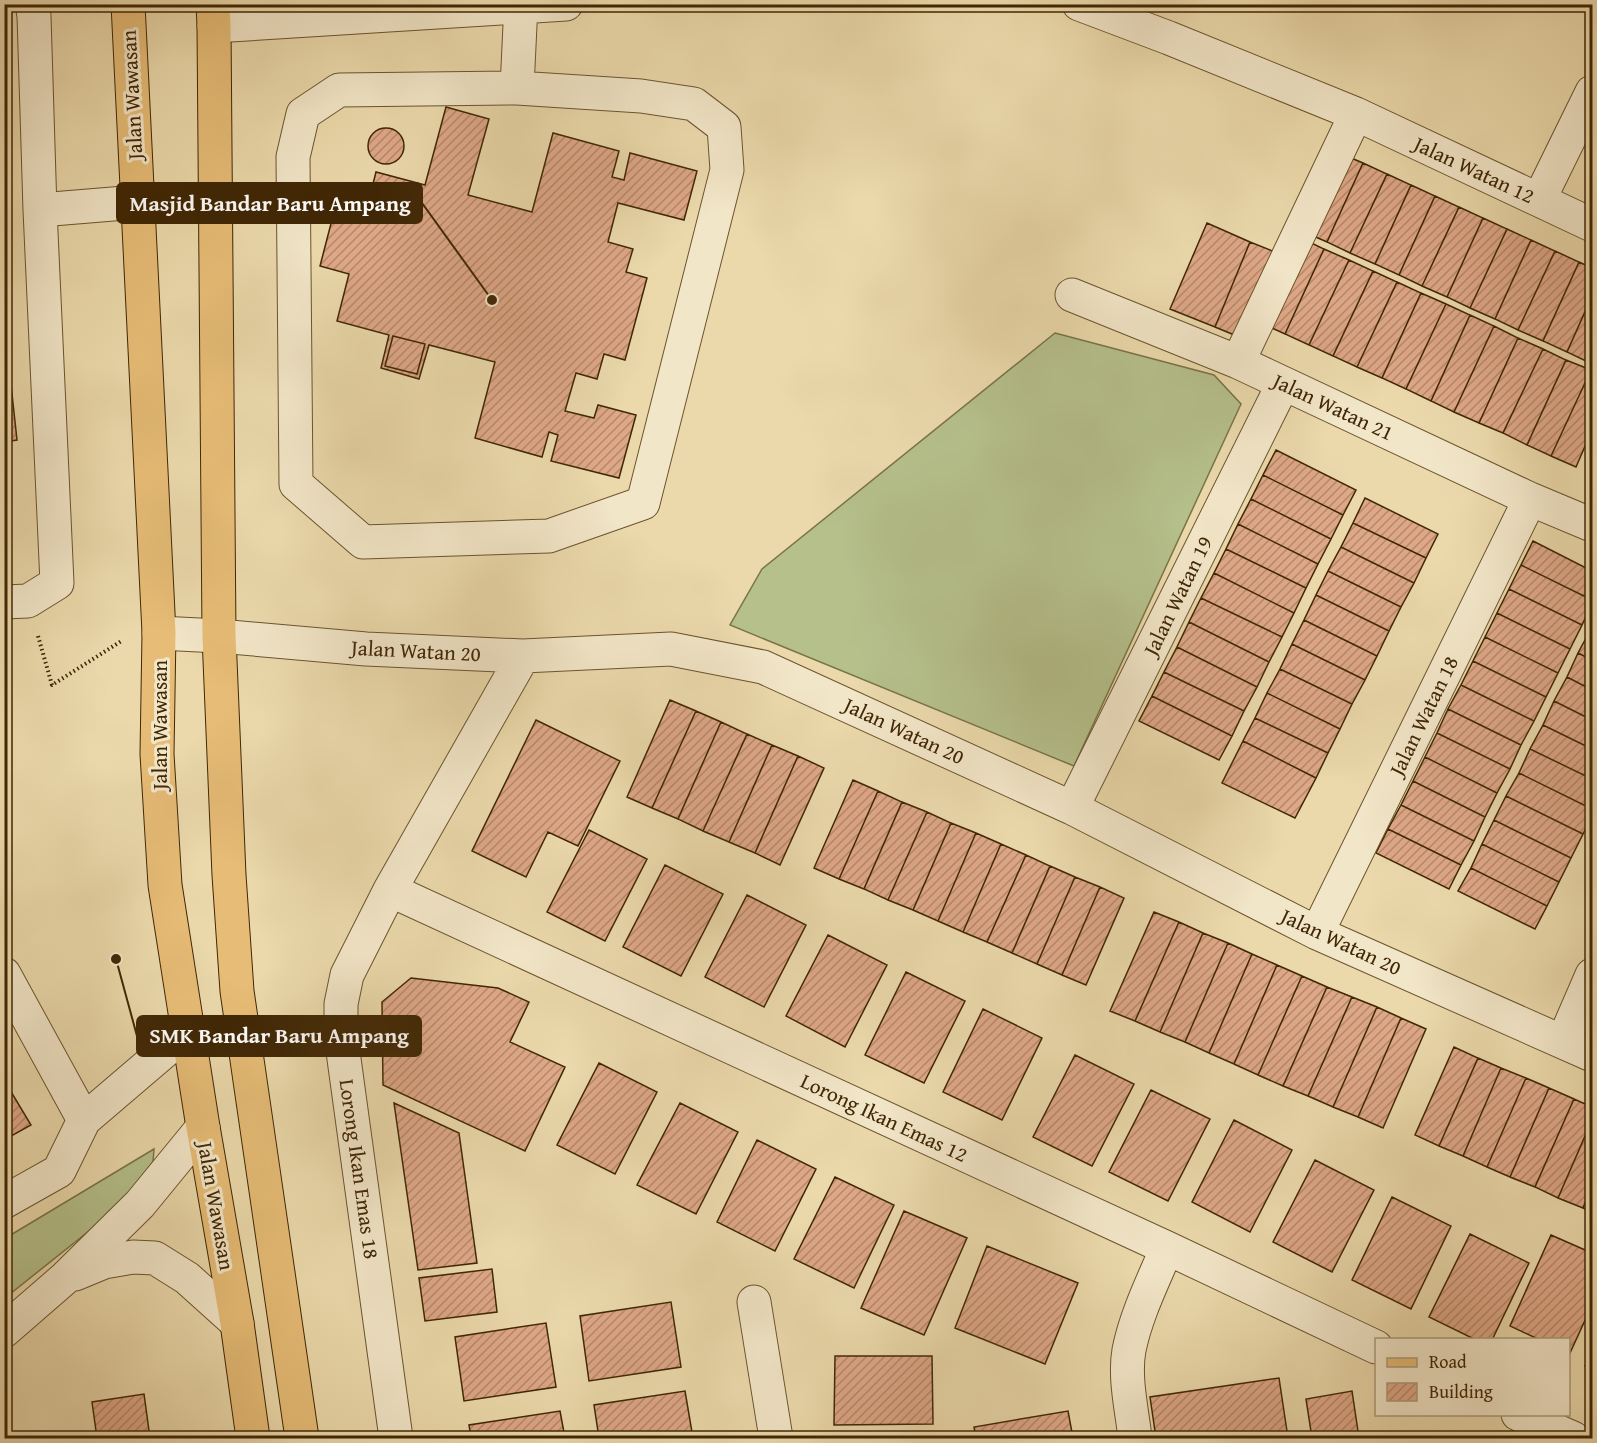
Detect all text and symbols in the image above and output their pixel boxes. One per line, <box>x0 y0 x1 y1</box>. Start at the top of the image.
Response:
street label: Jalan Wawasan <box>113 29 151 164</box>
street label: Jalan Watan 12 <box>1406 127 1540 211</box>
callout: Masjid Bandar Baru Ampang <box>117 183 422 223</box>
text: Masjid Bandar Baru Ampang <box>130 187 411 219</box>
street label: Jalan Watan 21 <box>1265 364 1399 448</box>
street label: Jalan Watan 19 <box>1134 531 1220 664</box>
street label: Jalan Watan 20 <box>347 631 482 669</box>
street label: Jalan Watan 18 <box>1380 651 1466 784</box>
street label: Jalan Wawasan <box>144 660 175 793</box>
street label: Jalan Watan 20 <box>836 688 970 772</box>
street label: Jalan Watan 20 <box>1273 899 1407 983</box>
callout: SMK Bandar Baru Ampang <box>137 1016 421 1056</box>
text: SMK Bandar Baru Ampang <box>149 1019 409 1051</box>
street label: Lorong Ikan Emas 12 <box>796 1065 973 1170</box>
street label: Lorong Ikan Emas 18 <box>332 1077 387 1261</box>
street label: Jalan Wawasan <box>189 1136 243 1273</box>
legend <box>1375 1338 1570 1416</box>
text: Road <box>1429 1348 1467 1375</box>
text: Building <box>1429 1378 1493 1405</box>

